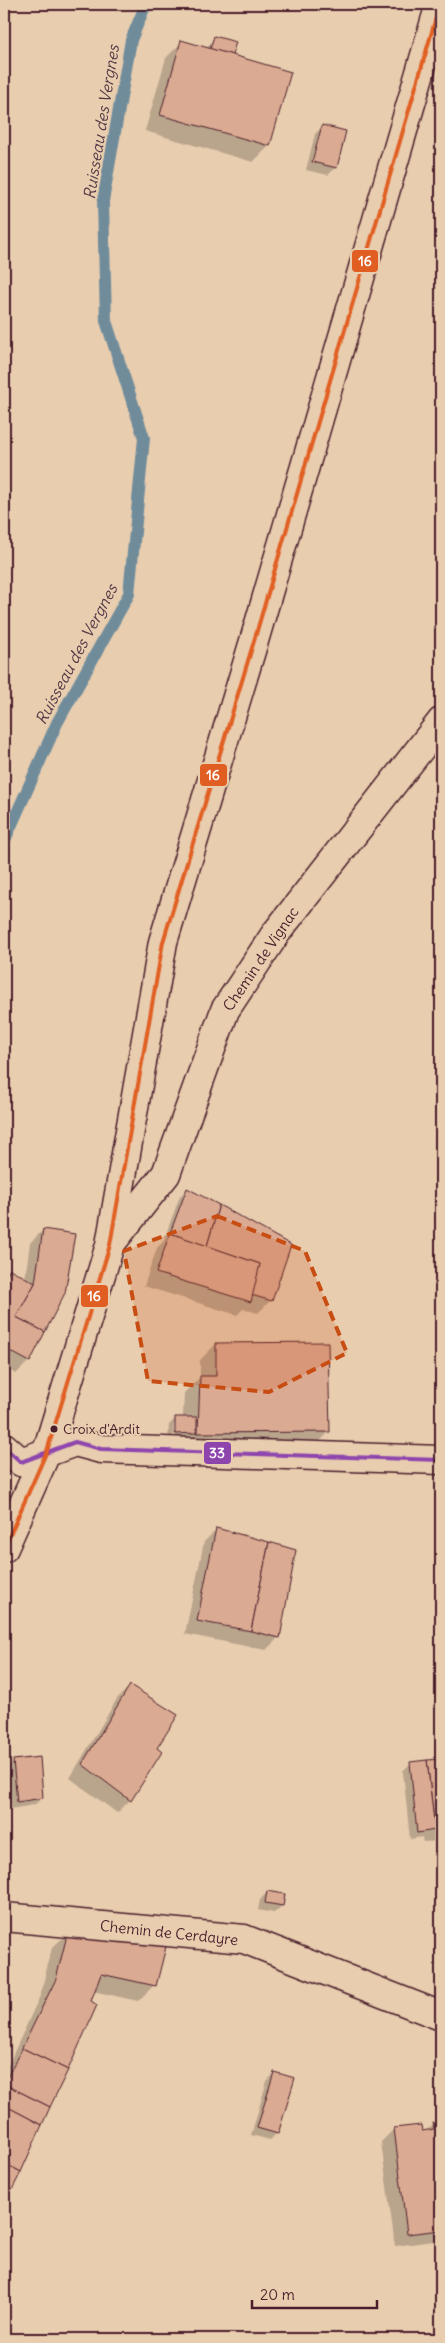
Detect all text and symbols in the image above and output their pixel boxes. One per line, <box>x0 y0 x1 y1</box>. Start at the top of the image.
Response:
water label: Ruisseau des Vergnes <box>79 43 123 201</box>
line badge: 16 <box>351 249 379 273</box>
text: 16 <box>358 252 372 270</box>
water label: Ruisseau des Vergnes <box>31 580 122 728</box>
line badge: 16 <box>199 763 228 787</box>
text: 16 <box>206 766 220 784</box>
street label: Chemin de Vignac <box>219 903 303 1014</box>
line badge: 16 <box>80 1284 109 1308</box>
text: 16 <box>87 1287 101 1305</box>
place label: Croix d'Ardit <box>63 1420 140 1438</box>
marker: Croix d'Ardit <box>49 1424 59 1434</box>
line badge: 33 <box>203 1441 232 1465</box>
text: 33 <box>209 1444 225 1462</box>
street label: Chemin de Cerdayre <box>99 1916 239 1949</box>
scale bar <box>252 2278 378 2310</box>
text: 20 m <box>260 2285 295 2304</box>

